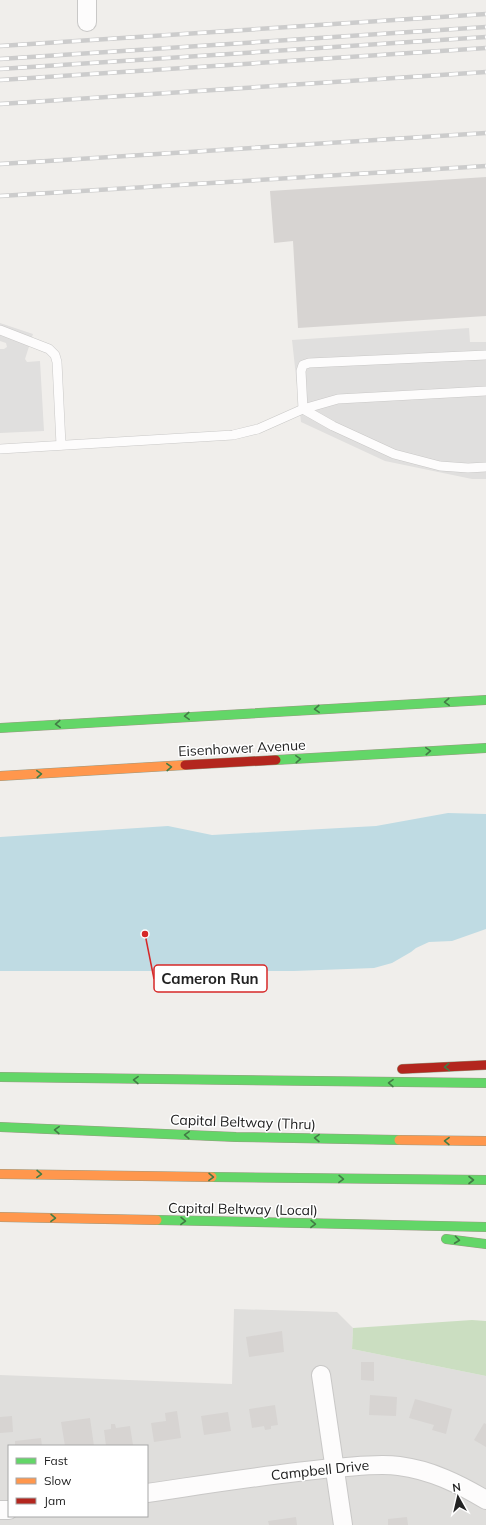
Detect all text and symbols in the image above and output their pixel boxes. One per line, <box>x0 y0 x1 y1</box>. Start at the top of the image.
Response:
one-way arrow <box>444 698 450 706</box>
one-way arrow <box>314 705 320 714</box>
one-way arrow <box>184 712 190 721</box>
one-way arrow <box>55 720 61 729</box>
street label: Eisenhower Avenue <box>178 736 306 760</box>
one-way arrow <box>425 747 431 756</box>
one-way arrow <box>295 754 302 763</box>
one-way arrow <box>166 762 172 771</box>
one-way arrow <box>36 770 42 778</box>
callout: Cameron Run <box>154 965 267 992</box>
text: Cameron Run <box>161 969 259 988</box>
one-way arrow <box>444 1062 450 1071</box>
one-way arrow <box>133 1075 139 1084</box>
one-way arrow <box>388 1078 394 1087</box>
street label: Capital Beltway (Thru) <box>170 1110 316 1134</box>
one-way arrow <box>54 1125 60 1134</box>
one-way arrow <box>184 1131 190 1139</box>
one-way arrow <box>314 1134 320 1143</box>
one-way arrow <box>444 1137 450 1145</box>
one-way arrow <box>36 1170 42 1178</box>
one-way arrow <box>208 1173 214 1181</box>
one-way arrow <box>338 1175 344 1183</box>
one-way arrow <box>468 1176 474 1184</box>
street label: Capital Beltway (Local) <box>168 1199 318 1219</box>
one-way arrow <box>50 1214 56 1222</box>
one-way arrow <box>180 1217 186 1225</box>
one-way arrow <box>310 1220 316 1228</box>
one-way arrow <box>454 1235 460 1244</box>
legend <box>8 1445 148 1517</box>
text: Fast <box>44 1453 68 1468</box>
street label: Campbell Drive <box>270 1456 370 1484</box>
text: Slow <box>44 1473 72 1488</box>
north arrow <box>438 1477 478 1517</box>
text: N <box>452 1480 462 1495</box>
text: Jam <box>44 1493 66 1508</box>

